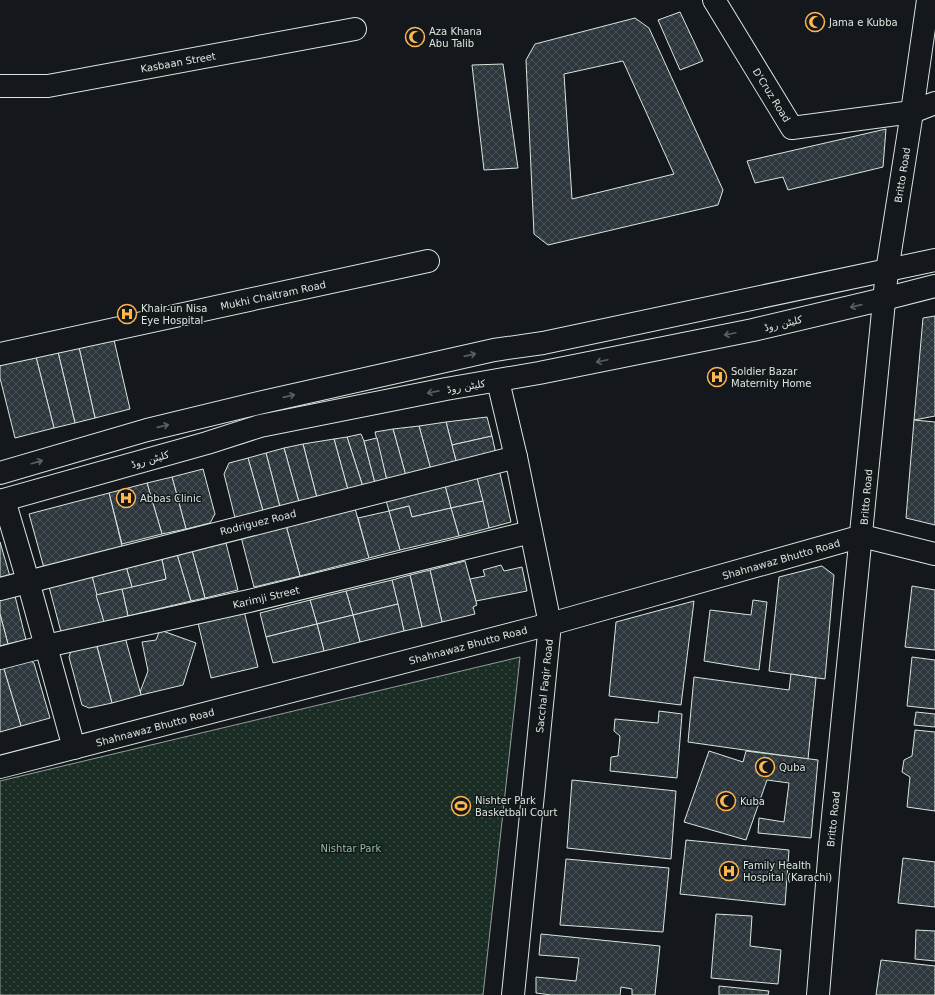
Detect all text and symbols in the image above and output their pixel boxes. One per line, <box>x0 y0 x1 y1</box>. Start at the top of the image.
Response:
mosque icon: Jama e Kubba <box>804 11 826 33</box>
place label: Jama e Kubba <box>828 17 898 28</box>
mosque icon: Aza Khana Abu Talib <box>404 26 426 48</box>
place label: Aza Khana Abu Talib <box>429 26 482 49</box>
street label: Kasbaan Street <box>140 50 217 75</box>
street label: D'Cruz Road <box>751 66 793 124</box>
street label: Britto Road <box>893 147 912 204</box>
street label: Mukhi Chaitram Road <box>219 279 327 312</box>
one-way arrow <box>850 302 863 310</box>
hospital icon: Khair-un Nisa Eye Hospital <box>116 303 138 325</box>
place label: Khair-un Nisa Eye Hospital <box>141 303 207 326</box>
street label: کلیٹن روڈ <box>763 314 804 334</box>
one-way arrow <box>724 331 737 339</box>
one-way arrow <box>464 351 477 359</box>
one-way arrow <box>596 357 609 365</box>
hospital icon: Soldier Bazar Maternity Home <box>706 366 728 388</box>
place label: Soldier Bazar Maternity Home <box>731 366 811 389</box>
street label: کلیٹن روڈ <box>446 378 487 396</box>
one-way arrow <box>427 388 440 396</box>
one-way arrow <box>282 392 295 400</box>
one-way arrow <box>156 422 169 430</box>
street label: کلیٹن روڈ <box>130 449 171 471</box>
one-way arrow <box>31 458 44 465</box>
street label: Britto Road <box>859 469 874 525</box>
hospital icon: Abbas Clinic <box>115 487 137 509</box>
place label: Abbas Clinic <box>140 493 201 504</box>
street label: Rodriguez Road <box>219 508 297 537</box>
street label: Shahnawaz Bhutto Road <box>721 537 841 582</box>
street label: Karimji Street <box>232 584 301 611</box>
street label: Shahnawaz Bhutto Road <box>408 624 529 667</box>
street label: Sacchal Faqir Road <box>534 639 555 734</box>
street label: Shahnawaz Bhutto Road <box>95 706 216 749</box>
mosque icon: Quba <box>754 756 776 778</box>
place label: Quba <box>779 762 806 773</box>
mosque icon: Kuba <box>715 790 737 812</box>
street label: Britto Road <box>825 791 842 847</box>
sports icon: Nishter Park Basketball Court <box>450 795 472 817</box>
place label: Nishter Park Basketball Court <box>475 795 557 818</box>
place label: Kuba <box>740 796 765 807</box>
park label: Nishtar Park <box>321 843 382 854</box>
hospital icon: Family Health Hospital (Karachi) <box>718 860 740 882</box>
place label: Family Health Hospital (Karachi) <box>743 860 832 883</box>

